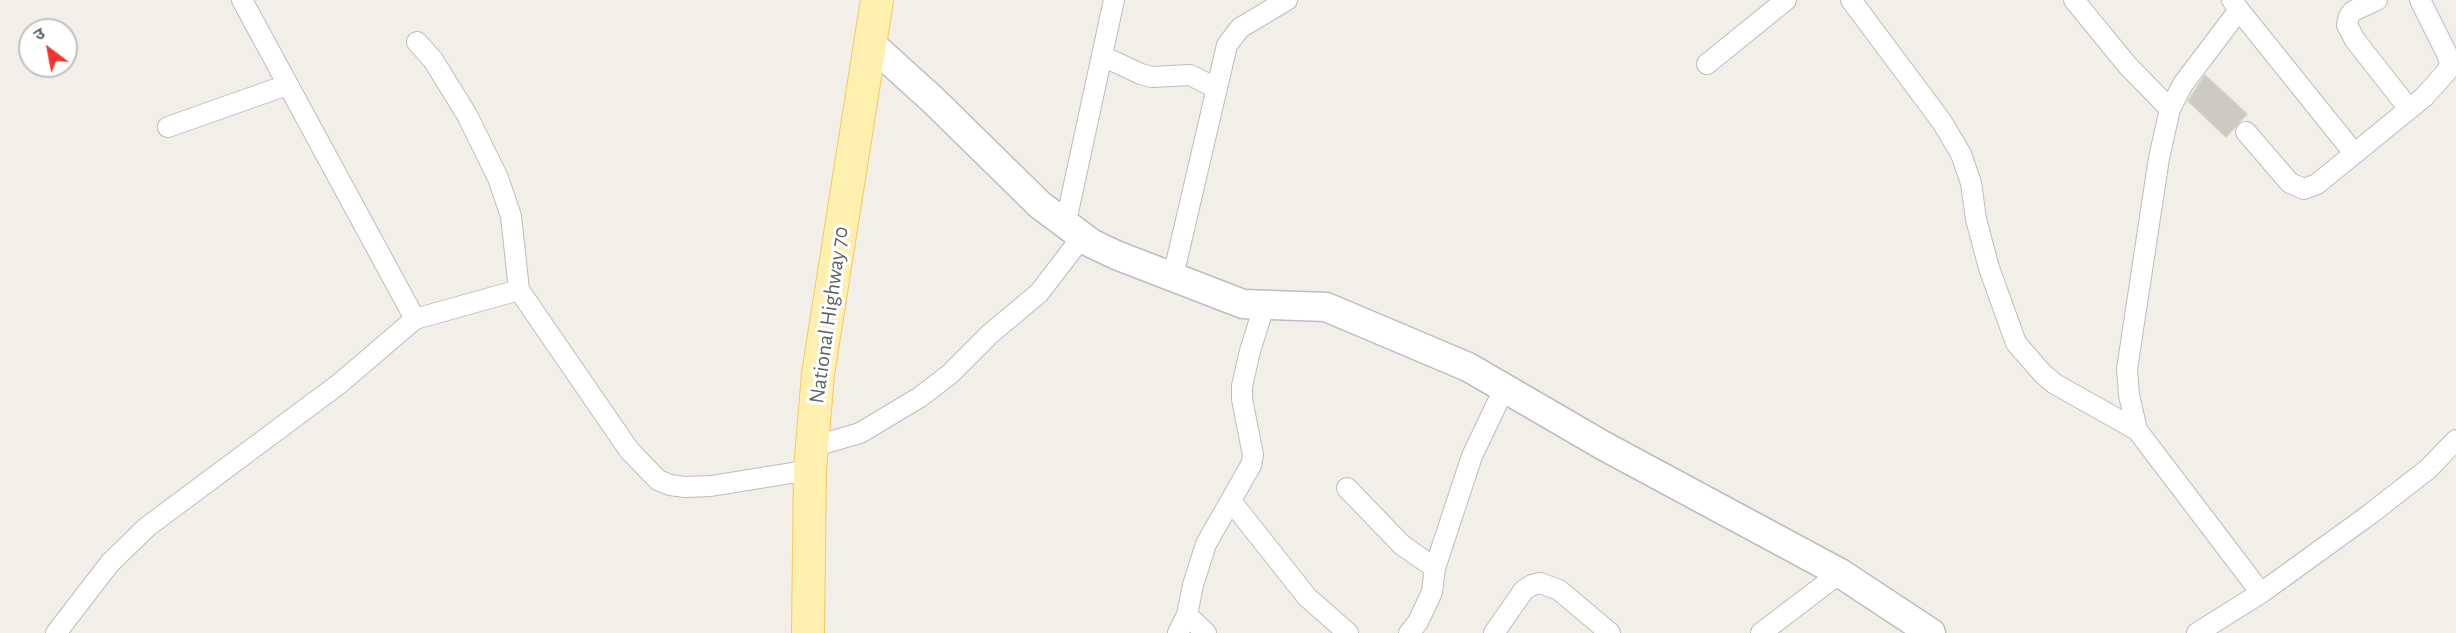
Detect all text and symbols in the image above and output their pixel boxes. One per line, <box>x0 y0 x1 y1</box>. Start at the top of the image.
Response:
north arrow <box>18 18 78 78</box>
text: उ <box>31 25 48 44</box>
street label: National Highway 70 <box>804 225 854 405</box>

